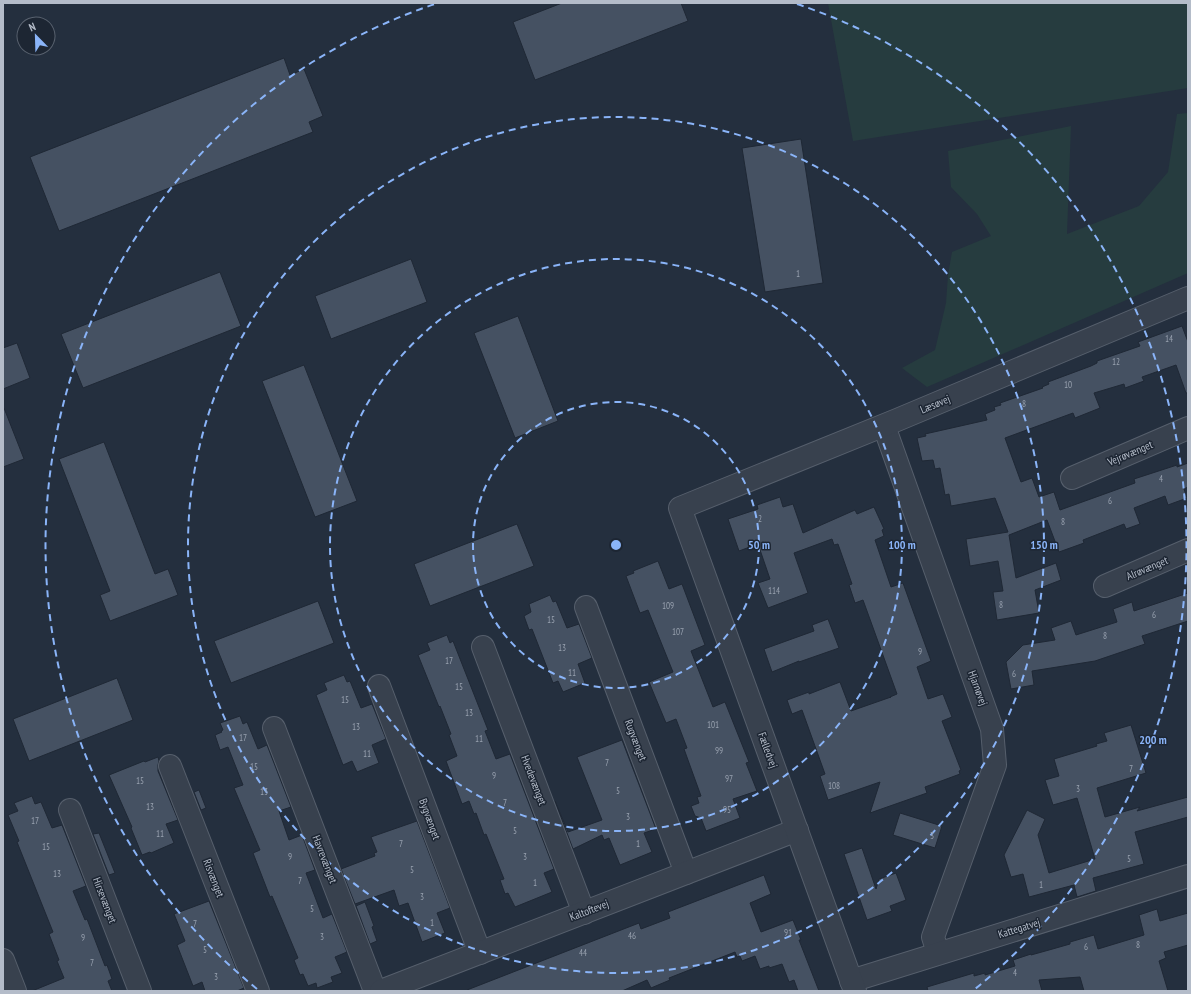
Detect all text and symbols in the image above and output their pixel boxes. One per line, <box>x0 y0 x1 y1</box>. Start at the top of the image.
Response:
north arrow <box>16 16 56 56</box>
text: N <box>27 19 38 34</box>
house number: 1 <box>796 268 800 279</box>
house number: 14 <box>1165 333 1173 344</box>
house number: 12 <box>1112 356 1120 367</box>
house number: 10 <box>1064 379 1072 390</box>
street label: Læsøvej <box>918 391 952 417</box>
house number: 8 <box>1022 398 1026 409</box>
street label: Vejrøvænget <box>1104 437 1155 469</box>
house number: 4 <box>1159 473 1163 484</box>
house number: 6 <box>1108 495 1112 506</box>
house number: 2 <box>758 513 762 524</box>
house number: 8 <box>1061 516 1065 527</box>
text: 50 m <box>748 537 770 552</box>
text: 100 m <box>888 537 916 552</box>
text: 150 m <box>1030 537 1058 552</box>
centre of rings <box>609 538 623 552</box>
street label: Alrøvænget <box>1124 553 1170 583</box>
house number: 114 <box>768 585 780 596</box>
house number: 8 <box>999 599 1003 610</box>
house number: 109 <box>662 600 674 611</box>
house number: 6 <box>1152 609 1156 620</box>
house number: 15 <box>547 614 555 625</box>
house number: 107 <box>672 626 684 637</box>
house number: 8 <box>1103 630 1107 641</box>
house number: 13 <box>558 642 566 653</box>
house number: 9 <box>918 646 922 657</box>
house number: 17 <box>445 655 453 666</box>
house number: 11 <box>568 667 576 678</box>
house number: 6 <box>1012 668 1016 679</box>
street label: Hjarnøvej <box>965 669 991 707</box>
house number: 15 <box>455 681 463 692</box>
house number: 15 <box>341 694 349 705</box>
house number: 13 <box>465 707 473 718</box>
street label: Rugvænget <box>622 717 650 763</box>
house number: 101 <box>707 719 719 730</box>
house number: 13 <box>352 721 360 732</box>
street label: Fælledvej <box>755 730 781 770</box>
house number: 17 <box>239 732 247 743</box>
text: 200 m <box>1139 732 1167 747</box>
house number: 11 <box>475 733 483 744</box>
house number: 99 <box>715 745 723 756</box>
house number: 11 <box>363 748 371 759</box>
street label: Hvedevænget <box>518 753 550 807</box>
house number: 7 <box>605 757 609 768</box>
house number: 15 <box>250 761 258 772</box>
house number: 7 <box>1129 763 1133 774</box>
house number: 9 <box>492 770 496 781</box>
house number: 97 <box>725 773 733 784</box>
house number: 15 <box>136 775 144 786</box>
house number: 108 <box>828 780 840 791</box>
house number: 3 <box>1076 783 1080 794</box>
house number: 5 <box>616 785 620 796</box>
house number: 13 <box>260 786 268 797</box>
street label: Bygvænget <box>416 797 444 841</box>
house number: 7 <box>503 797 507 808</box>
house number: 13 <box>146 801 154 812</box>
house number: 95 <box>723 804 731 815</box>
house number: 3 <box>626 811 630 822</box>
house number: 17 <box>31 815 39 826</box>
house number: 5 <box>513 825 517 836</box>
house number: 11 <box>156 828 164 839</box>
house number: 3 <box>930 830 934 841</box>
street label: Havrevænget <box>309 833 341 885</box>
house number: 7 <box>399 838 403 849</box>
house number: 1 <box>636 838 640 849</box>
house number: 15 <box>42 841 50 852</box>
house number: 9 <box>288 851 292 862</box>
house number: 3 <box>523 851 527 862</box>
house number: 5 <box>1127 853 1131 864</box>
street label: Risvænget <box>200 857 228 899</box>
house number: 5 <box>410 864 414 875</box>
house number: 13 <box>53 868 61 879</box>
street label: Hirsevænget <box>90 875 120 925</box>
house number: 7 <box>298 875 302 886</box>
house number: 1 <box>533 877 537 888</box>
house number: 1 <box>1039 879 1043 890</box>
house number: 3 <box>420 891 424 902</box>
street label: Kaltoftevej <box>567 896 611 924</box>
house number: 5 <box>310 903 314 914</box>
street label: Kattegatvej <box>996 915 1042 941</box>
house number: 1 <box>430 917 434 928</box>
house number: 7 <box>193 918 197 929</box>
house number: 91 <box>784 927 792 938</box>
house number: 46 <box>628 930 636 941</box>
house number: 3 <box>320 931 324 942</box>
house number: 9 <box>81 932 85 943</box>
house number: 8 <box>1136 939 1140 950</box>
house number: 6 <box>1084 941 1088 952</box>
house number: 5 <box>203 944 207 955</box>
house number: 44 <box>579 947 587 958</box>
house number: 7 <box>90 957 94 968</box>
house number: 4 <box>1013 967 1017 978</box>
house number: 3 <box>214 971 218 982</box>

